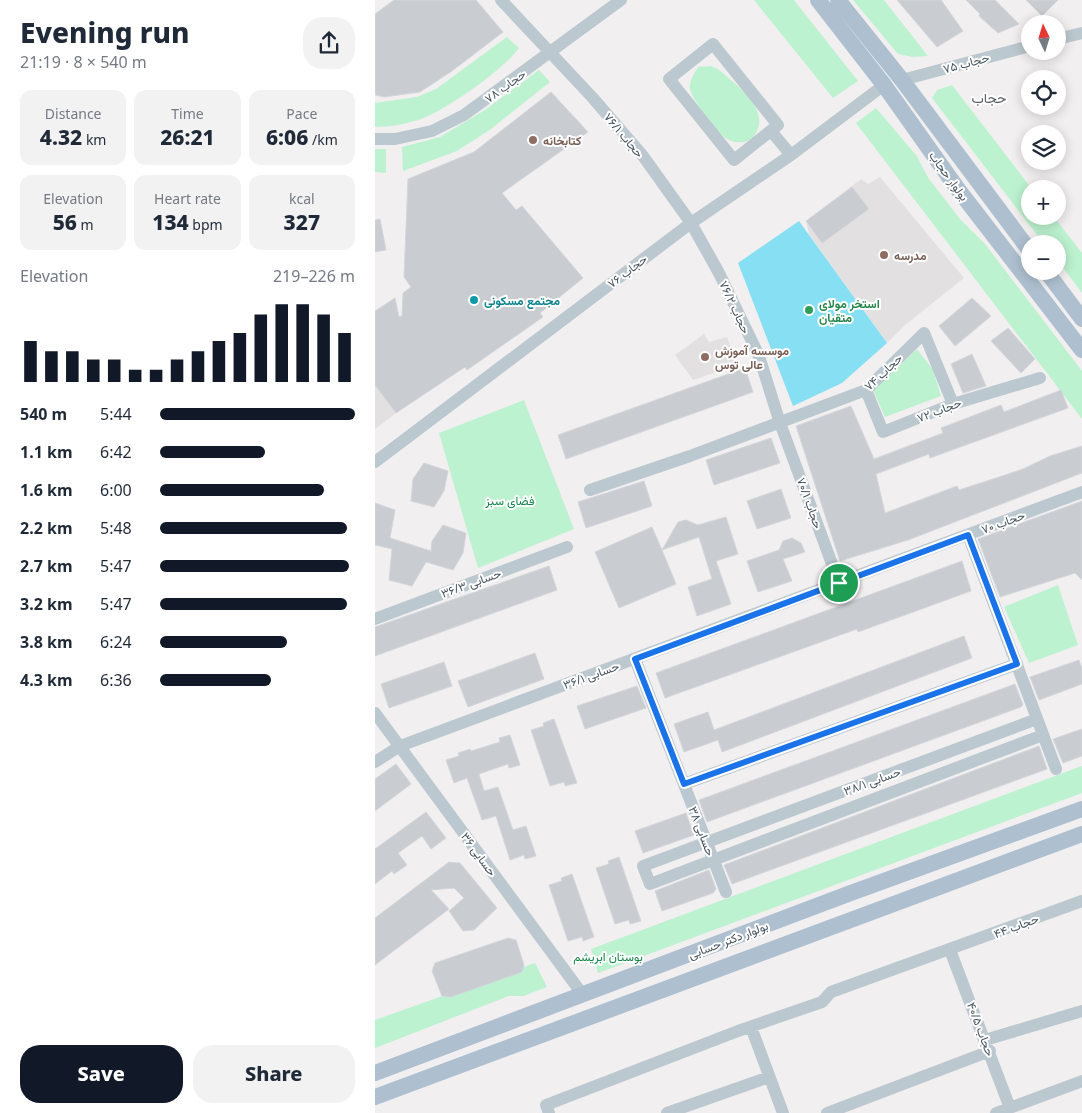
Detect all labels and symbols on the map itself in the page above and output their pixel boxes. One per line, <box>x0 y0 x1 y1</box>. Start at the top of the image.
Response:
north arrow <box>1021 15 1066 60</box>
street label: حجاب ۷۵ <box>941 49 991 77</box>
street label: حجاب ۷۸ <box>481 65 529 107</box>
district label: حجاب <box>972 88 1006 107</box>
street label: حجاب ۷۶/۱ <box>600 109 648 161</box>
place label: کتابخانه <box>543 132 582 149</box>
marker: کتابخانه <box>527 134 539 146</box>
street label: بولوار حجاب <box>925 148 973 204</box>
place label: مدرسه <box>894 247 927 264</box>
marker: مدرسه <box>878 249 890 261</box>
street label: حجاب ۷۶ <box>604 250 650 292</box>
street label: حجاب ۷۶/۲ <box>715 278 755 336</box>
place label: مجتمع مسکونی <box>484 292 560 309</box>
marker: مجتمع مسکونی <box>468 294 480 306</box>
place label: استخر مولای متقیان <box>819 295 880 326</box>
marker: استخر مولای متقیان <box>803 304 815 316</box>
place label: موسسه آموزش عالی توس <box>715 342 790 373</box>
street label: حجاب ۷۴ <box>860 350 906 394</box>
marker: موسسه آموزش عالی توس <box>699 351 711 363</box>
street label: حجاب ۷۲ <box>914 394 964 426</box>
street label: حجاب ۷۰/۱ <box>793 475 827 531</box>
park label: فضای سبز <box>485 492 534 509</box>
street label: حجاب ۷۰ <box>979 506 1027 538</box>
pin <box>818 562 860 604</box>
street label: حسابی ۳۶/۳ <box>438 564 504 602</box>
street label: حسابی ۳۶/۱ <box>561 657 621 693</box>
street label: حسابی ۳۸/۱ <box>841 763 903 799</box>
street label: حسابی ۳۸ <box>685 804 719 858</box>
street label: حسابی ۳۶ <box>457 829 501 879</box>
street label: حجاب ۴۴ <box>991 910 1041 942</box>
street label: بولوار دکتر حسابی <box>686 917 770 963</box>
park label: بوستان ابریشم <box>573 948 643 965</box>
street label: حجاب ۴۰/۵ <box>963 1000 999 1058</box>

